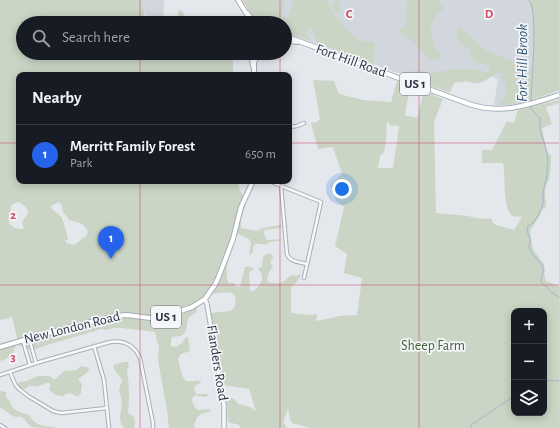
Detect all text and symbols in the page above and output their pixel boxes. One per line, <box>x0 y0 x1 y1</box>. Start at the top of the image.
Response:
text: C <box>346 8 353 21</box>
text: D <box>485 8 494 21</box>
search box <box>16 16 292 60</box>
water label: Fort Hill Brook <box>515 24 530 102</box>
icon: search <box>30 27 52 49</box>
text: Search here <box>62 30 130 45</box>
street label: Fort Hill Road <box>314 42 388 80</box>
road number: US 1 <box>400 73 430 95</box>
text: Nearby <box>32 89 82 106</box>
text: Merritt Family Forest <box>70 139 195 154</box>
text: 1 <box>43 148 47 161</box>
text: 650 m <box>245 148 276 161</box>
text: Park <box>70 157 92 170</box>
your location <box>332 179 352 199</box>
text: 2 <box>10 209 16 222</box>
pin: 1 <box>98 226 124 259</box>
road number: US 1 <box>151 306 181 328</box>
map controls <box>511 308 547 416</box>
button: + <box>511 308 547 344</box>
street label: New London Road <box>23 309 121 347</box>
street label: Flanders Road <box>204 324 230 402</box>
park label: Sheep Farm <box>401 339 465 353</box>
button: − <box>511 344 547 380</box>
text: 3 <box>10 351 16 364</box>
button: layers <box>511 380 547 416</box>

